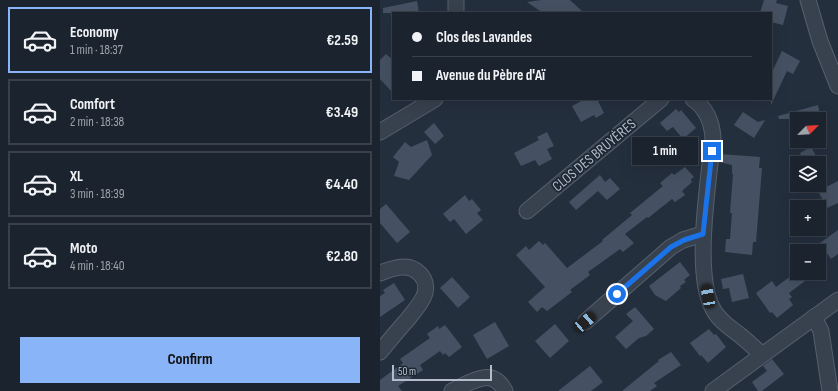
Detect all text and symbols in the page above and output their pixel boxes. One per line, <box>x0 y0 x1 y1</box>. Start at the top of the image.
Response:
icon: car <box>22 22 58 58</box>
text: Economy <box>70 23 119 42</box>
text: Clos des Lavandes <box>436 28 532 47</box>
text: €2.59 <box>326 31 358 50</box>
text: 1 min · 18:37 <box>70 42 123 58</box>
text: Avenue du Pèbre d'Aï <box>436 66 545 85</box>
icon: car <box>22 94 58 130</box>
text: Comfort <box>70 95 115 114</box>
text: €3.49 <box>326 103 358 122</box>
north arrow <box>790 112 826 148</box>
map controls <box>790 112 826 280</box>
text: 2 min · 18:38 <box>70 114 124 130</box>
street label: CLOS DES BRUYÈRES <box>548 115 640 196</box>
callout: 1 min <box>632 137 698 165</box>
route end <box>703 142 721 160</box>
text: 1 min <box>653 143 677 159</box>
button: layers <box>790 156 826 192</box>
icon: car <box>22 166 58 202</box>
text: XL <box>70 167 83 186</box>
text: €4.40 <box>325 175 358 194</box>
text: 3 min · 18:39 <box>70 186 124 202</box>
button: + <box>790 200 826 236</box>
icon: car <box>22 238 58 274</box>
text: Moto <box>70 239 97 258</box>
button: − <box>790 244 826 280</box>
text: €2.80 <box>326 247 358 266</box>
text: 4 min · 18:40 <box>70 258 124 274</box>
car <box>700 283 716 309</box>
route start <box>608 285 626 303</box>
car <box>572 310 598 334</box>
button: Confirm <box>20 337 360 383</box>
scale bar <box>392 363 492 382</box>
text: 50 m <box>398 365 416 378</box>

